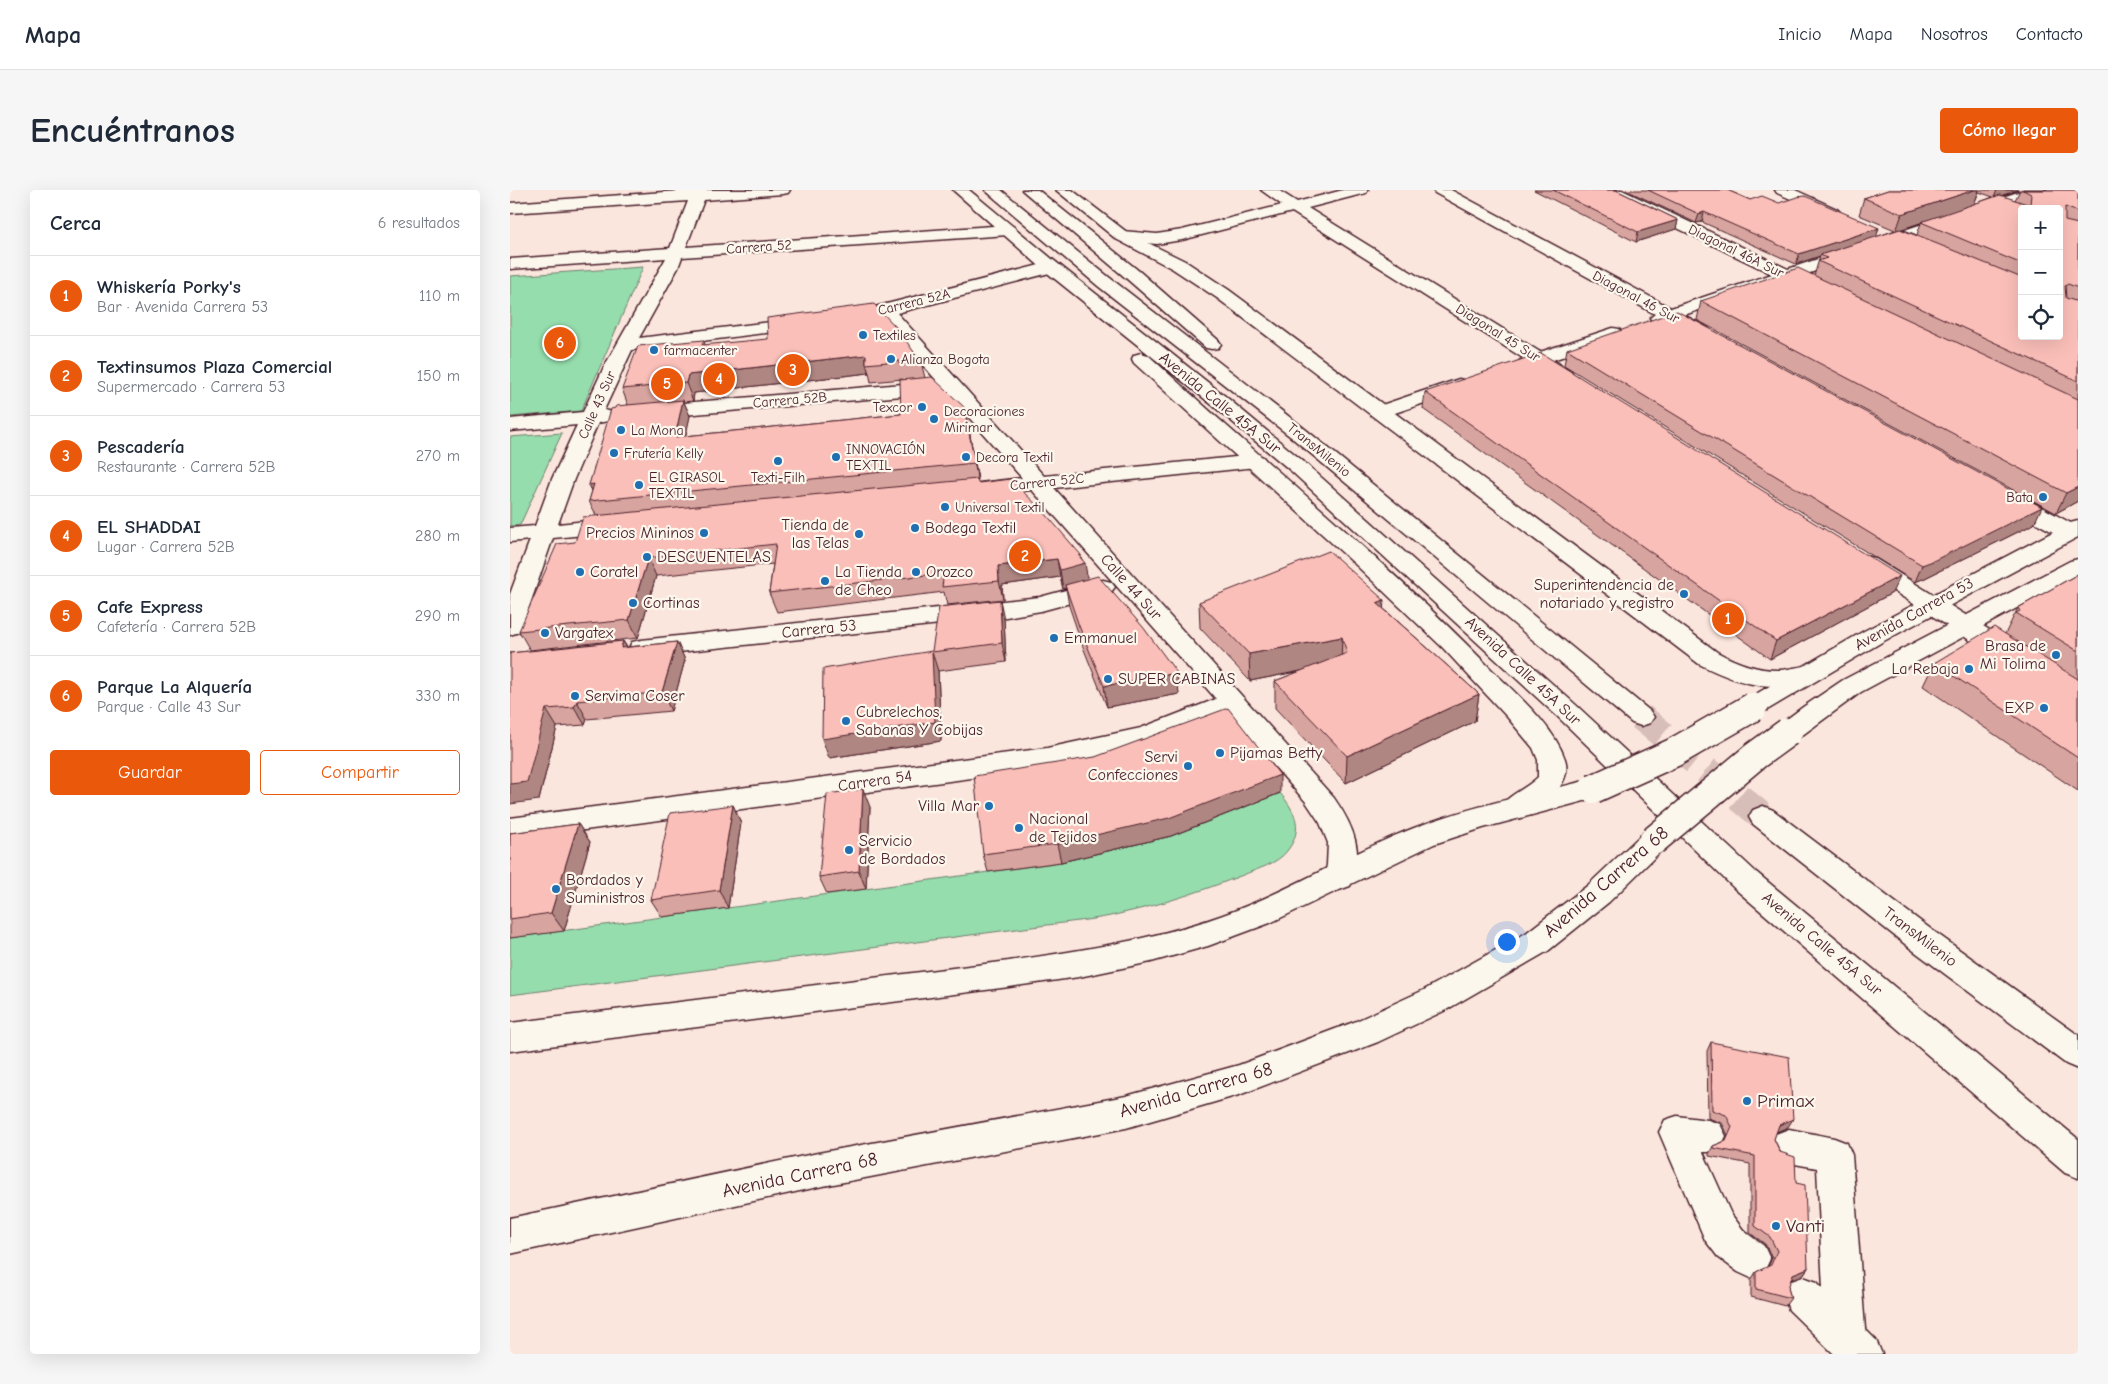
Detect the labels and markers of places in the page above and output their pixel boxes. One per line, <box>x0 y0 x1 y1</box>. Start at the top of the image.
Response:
pin: 6 <box>544 324 576 362</box>
place label: Textiles <box>873 327 916 344</box>
marker: Textiles <box>857 329 869 341</box>
place label: farmacenter <box>663 342 737 359</box>
marker: farmacenter <box>648 344 660 356</box>
pin: 3 <box>777 351 809 389</box>
place label: Alianza Bogota <box>901 351 990 368</box>
marker: Alianza Bogota <box>885 353 897 365</box>
pin: 4 <box>703 360 735 398</box>
pin: 5 <box>651 365 683 403</box>
place label: Texcor <box>873 399 912 416</box>
marker: Texcor <box>916 401 928 413</box>
place label: Decoraciones Mirimar <box>944 403 1025 436</box>
marker: Decoraciones Mirimar <box>928 413 940 425</box>
place label: La Mona <box>631 422 684 439</box>
marker: La Mona <box>615 424 627 436</box>
place label: INNOVACIÓN TEXTIL <box>846 441 925 474</box>
place label: Frutería Kelly <box>624 445 704 462</box>
marker: Frutería Kelly <box>608 447 620 459</box>
place label: Decora Textil <box>976 449 1053 466</box>
marker: INNOVACIÓN TEXTIL <box>830 451 842 463</box>
marker: Decora Textil <box>960 451 972 463</box>
marker: Texti-Filh <box>772 455 784 467</box>
place label: EL GIRASOL TEXTIL <box>649 469 725 502</box>
place label: Texti-Filh <box>751 469 805 486</box>
marker: EL GIRASOL TEXTIL <box>633 479 645 491</box>
place label: Bata <box>2006 489 2033 506</box>
marker: Bata <box>2037 491 2049 503</box>
place label: Universal Textil <box>955 499 1045 516</box>
marker: Universal Textil <box>939 501 951 513</box>
place label: Tienda de las Telas <box>782 516 849 552</box>
place label: Bodega Textil <box>925 519 1016 537</box>
marker: Bodega Textil <box>909 522 921 534</box>
place label: Precios Mininos <box>586 524 694 542</box>
marker: Precios Mininos <box>698 527 710 539</box>
marker: Tienda de las Telas <box>853 528 865 540</box>
pin: 2 <box>1009 537 1041 575</box>
place label: DESCUENTELAS <box>657 548 771 566</box>
marker: DESCUENTELAS <box>641 551 653 563</box>
place label: Coratel <box>590 563 638 581</box>
place label: La Tienda de Cheo <box>835 563 902 599</box>
place label: Orozco <box>926 563 973 581</box>
marker: Coratel <box>574 566 586 578</box>
marker: Orozco <box>910 566 922 578</box>
marker: La Tienda de Cheo <box>819 575 831 587</box>
place label: Superintendencia de notariado y registro <box>1534 576 1674 612</box>
marker: Superintendencia de notariado y registro <box>1678 588 1690 600</box>
place label: Cortinas <box>643 594 700 612</box>
marker: Cortinas <box>627 597 639 609</box>
pin: 1 <box>1712 600 1744 638</box>
place label: Vargatex <box>555 624 614 642</box>
marker: Vargatex <box>539 627 551 639</box>
place label: Emmanuel <box>1064 629 1137 647</box>
marker: Emmanuel <box>1048 632 1060 644</box>
place label: Brasa de Mi Tolima <box>1980 637 2046 673</box>
marker: Brasa de Mi Tolima <box>2050 649 2062 661</box>
place label: La Rebaja <box>1891 660 1959 678</box>
marker: La Rebaja <box>1963 663 1975 675</box>
place label: SUPER CABINAS <box>1118 670 1236 688</box>
marker: SUPER CABINAS <box>1102 673 1114 685</box>
place label: Servima Coser <box>585 687 685 705</box>
marker: Servima Coser <box>569 690 581 702</box>
place label: EXP <box>2004 699 2034 717</box>
marker: EXP <box>2038 702 2050 714</box>
place label: Cubrelechos, Sabanas Y Cobijas <box>856 703 983 739</box>
marker: Cubrelechos, Sabanas Y Cobijas <box>840 715 852 727</box>
place label: Pijamas Betty <box>1230 744 1323 762</box>
marker: Pijamas Betty <box>1214 747 1226 759</box>
place label: Servi Confecciones <box>1088 748 1178 784</box>
marker: Servi Confecciones <box>1182 760 1194 772</box>
place label: Villa Mar <box>918 797 980 815</box>
marker: Villa Mar <box>983 800 995 812</box>
place label: Nacional de Tejidos <box>1029 810 1097 846</box>
marker: Nacional de Tejidos <box>1013 822 1025 834</box>
place label: Servicio de Bordados <box>859 832 946 868</box>
marker: Servicio de Bordados <box>843 844 855 856</box>
place label: Bordados y Suministros <box>566 871 645 907</box>
marker: Bordados y Suministros <box>550 883 562 895</box>
place label: Primax <box>1757 1090 1815 1112</box>
marker: Primax <box>1741 1095 1753 1107</box>
place label: Vanti <box>1786 1215 1825 1237</box>
marker: Vanti <box>1770 1220 1782 1232</box>

